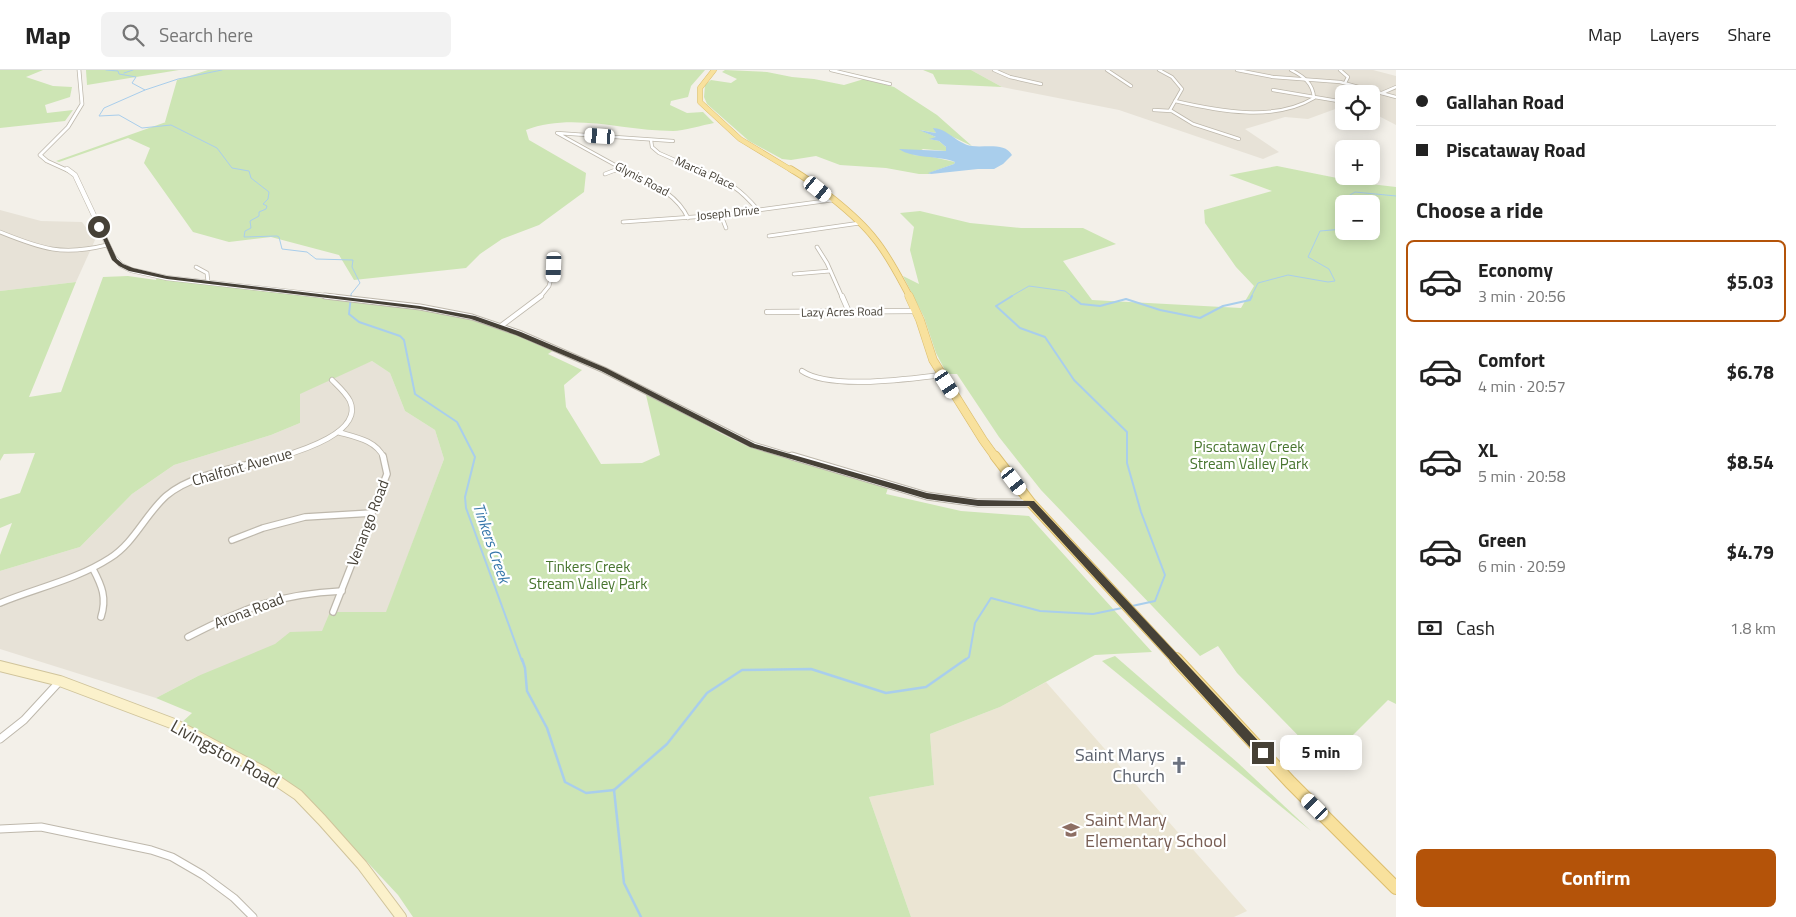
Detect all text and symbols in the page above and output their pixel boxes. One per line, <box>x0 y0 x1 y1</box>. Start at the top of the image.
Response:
search box <box>101 12 451 57</box>
text: Map <box>25 17 71 53</box>
text: Search here <box>159 20 253 49</box>
icon: search <box>119 21 147 49</box>
text: Map <box>1588 21 1622 48</box>
text: Layers <box>1650 21 1699 48</box>
text: Share <box>1727 21 1771 48</box>
map controls <box>1335 85 1380 240</box>
button: locate <box>1335 85 1380 130</box>
text: Gallahan Road <box>1446 87 1564 116</box>
car <box>584 127 615 145</box>
text: Piscataway Road <box>1446 135 1586 164</box>
button: + <box>1335 140 1380 185</box>
street label: Marcia Place <box>672 151 738 194</box>
street label: Glynis Road <box>612 156 673 201</box>
car <box>801 174 834 204</box>
text: Choose a ride <box>1416 193 1543 227</box>
button: − <box>1335 195 1380 240</box>
street label: Joseph Drive <box>696 200 760 225</box>
route start <box>88 216 110 238</box>
car <box>545 252 562 282</box>
text: Economy <box>1478 255 1553 284</box>
icon: car <box>1418 259 1463 304</box>
text: $5.03 <box>1727 267 1774 296</box>
text: 3 min · 20:56 <box>1478 284 1566 308</box>
street label: Lazy Acres Road <box>801 301 883 322</box>
text: Comfort <box>1478 345 1545 374</box>
icon: car <box>1418 349 1463 394</box>
text: $6.78 <box>1727 357 1774 386</box>
car <box>932 367 961 401</box>
text: 4 min · 20:57 <box>1478 374 1566 398</box>
park label: Piscataway Creek Stream Valley Park <box>1190 435 1308 475</box>
text: XL <box>1478 435 1498 464</box>
icon: car <box>1418 439 1463 484</box>
street label: Chalfont Avenue <box>189 441 295 492</box>
text: $8.54 <box>1727 447 1774 476</box>
text: 5 min · 20:58 <box>1478 464 1566 488</box>
car <box>998 465 1029 497</box>
street label: Venango Road <box>341 476 395 569</box>
water label: Tinkers Creek <box>467 500 518 588</box>
text: Green <box>1478 525 1527 554</box>
icon: car <box>1418 529 1463 574</box>
text: $4.79 <box>1727 537 1774 566</box>
text: 6 min · 20:59 <box>1478 554 1566 578</box>
park label: Tinkers Creek Stream Valley Park <box>529 555 647 595</box>
street label: Arona Road <box>211 587 287 634</box>
text: Cash <box>1456 613 1495 642</box>
icon: cash <box>1416 614 1444 642</box>
text: 1.8 km <box>1730 616 1776 640</box>
street label: Livingston Road <box>166 712 285 795</box>
callout: 5 min <box>1280 736 1363 770</box>
text: 5 min <box>1302 740 1340 764</box>
place label: Saint Marys Church <box>1075 741 1165 789</box>
route end <box>1252 742 1274 764</box>
church icon: Saint Marys Church <box>1169 755 1189 775</box>
car <box>1299 791 1330 823</box>
place label: Saint Mary Elementary School <box>1085 806 1227 854</box>
school or university icon: Saint Mary Elementary School <box>1061 820 1081 840</box>
button: Confirm <box>1416 849 1776 907</box>

